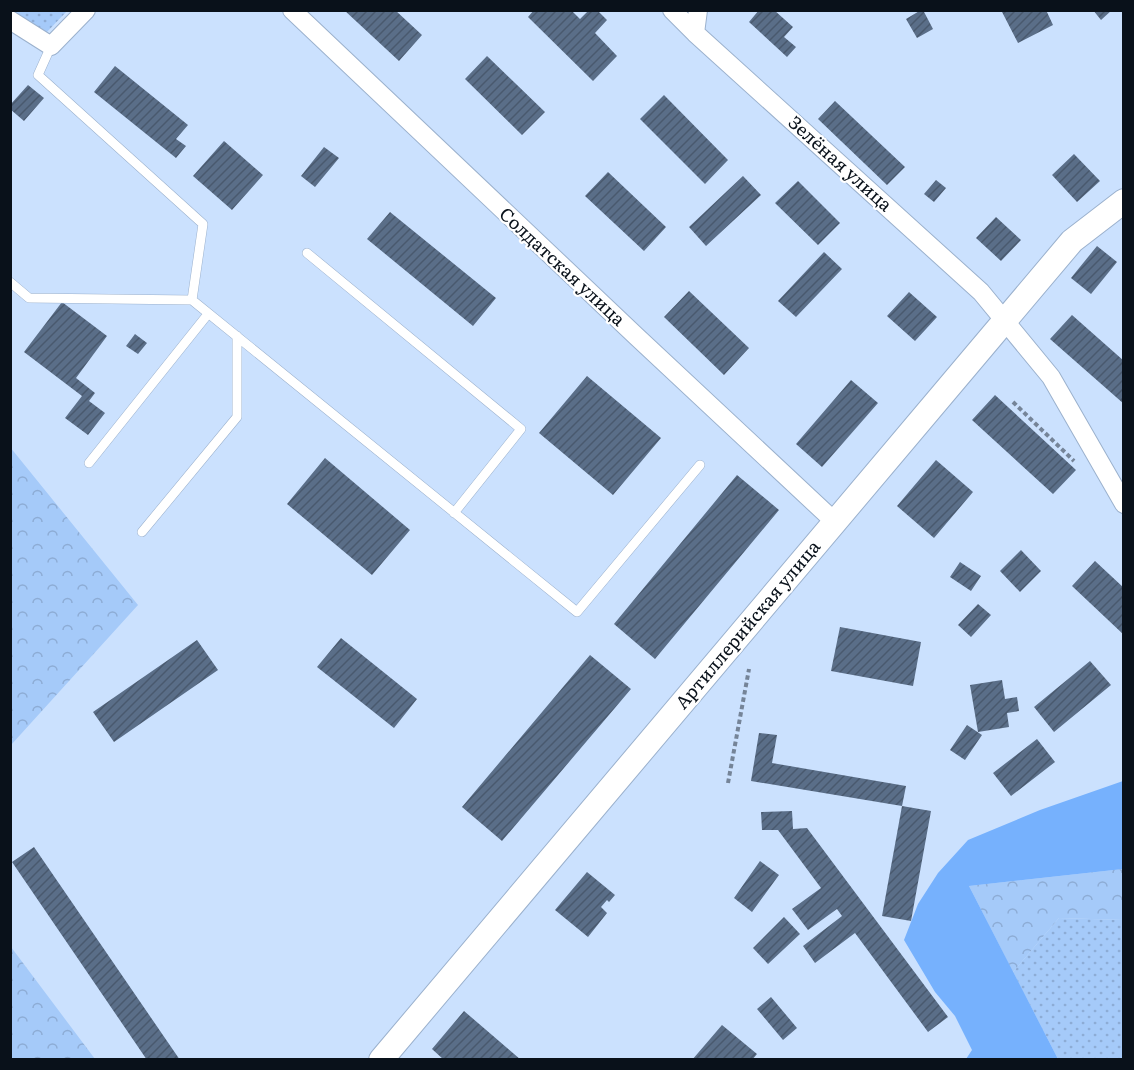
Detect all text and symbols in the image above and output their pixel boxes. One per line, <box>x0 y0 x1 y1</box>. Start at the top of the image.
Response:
street label: Зелёная улица <box>783 109 899 217</box>
street label: Солдатская улица <box>494 200 632 332</box>
street label: Артиллерийская улица <box>668 533 826 714</box>

